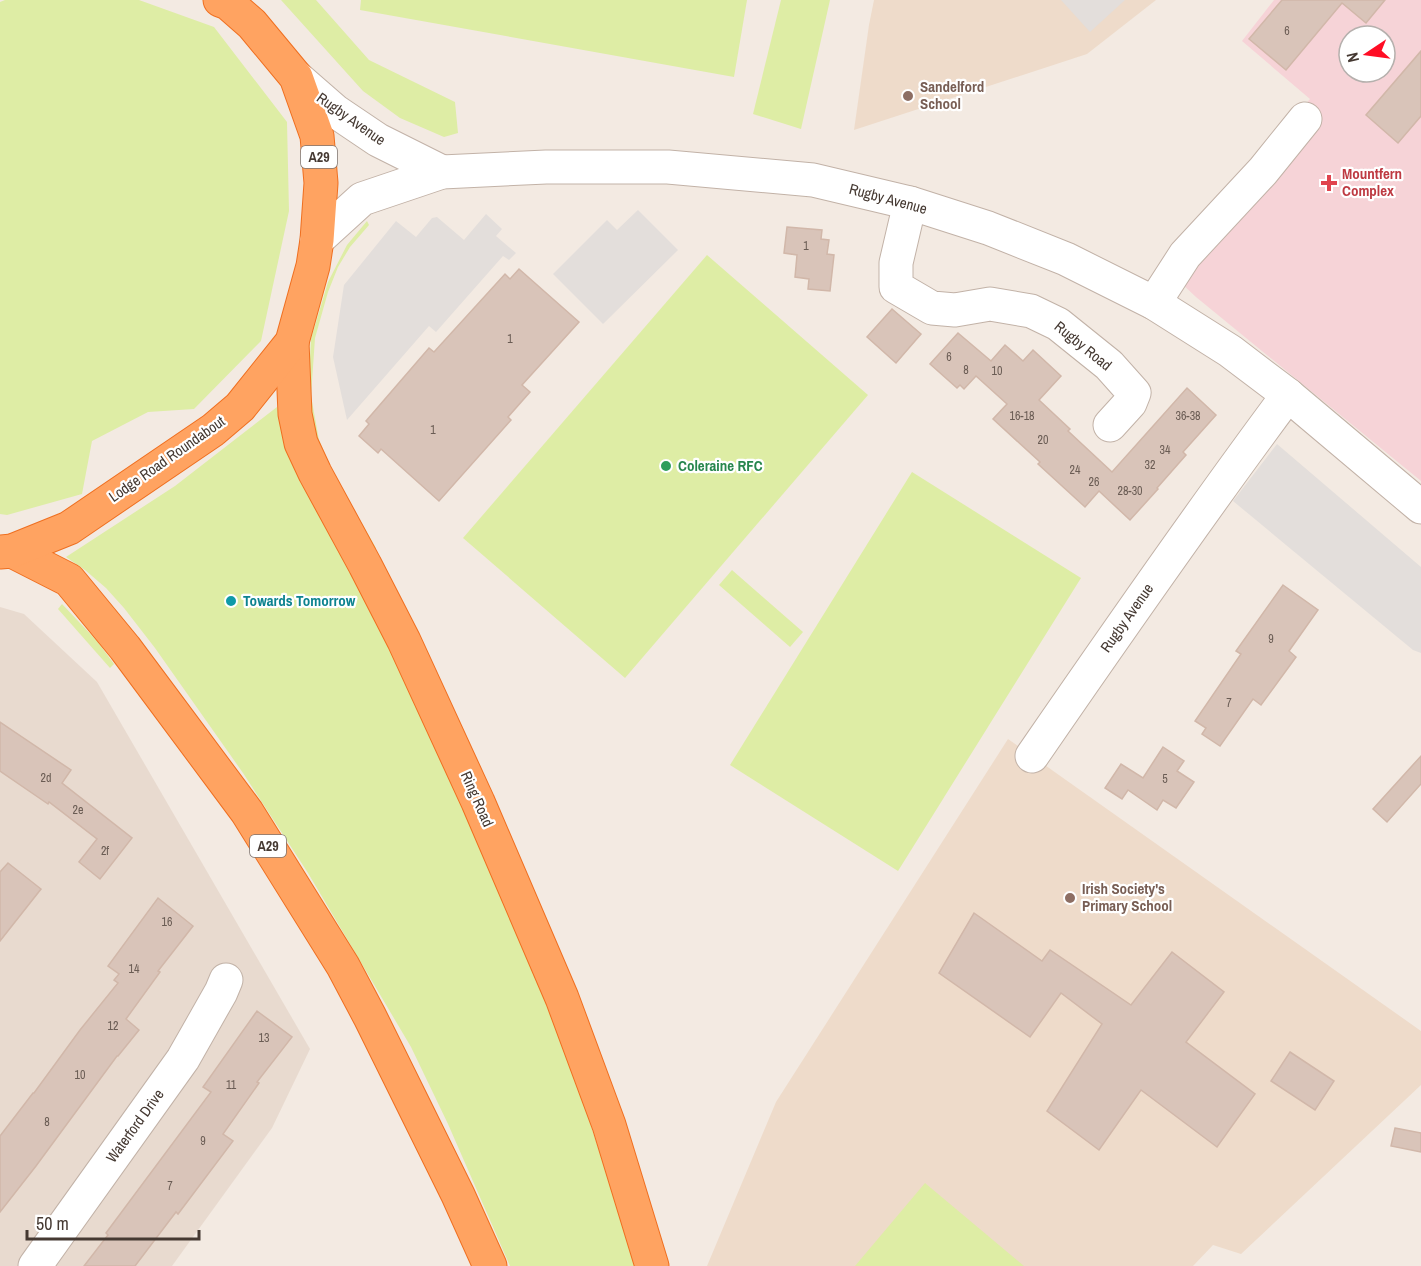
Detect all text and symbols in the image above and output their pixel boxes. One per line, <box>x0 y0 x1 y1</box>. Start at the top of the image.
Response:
house number: 6 <box>1284 23 1290 39</box>
north arrow <box>1337 24 1397 84</box>
text: N <box>1341 50 1364 64</box>
place label: Sandelford School <box>920 76 984 114</box>
street label: Rugby Avenue <box>313 87 390 150</box>
marker: Sandelford School <box>901 89 915 103</box>
road number: A29 <box>301 146 337 168</box>
place label: Mountfern Complex <box>1342 163 1402 201</box>
marker: Mountfern Complex <box>1320 174 1338 192</box>
street label: Rugby Avenue <box>847 178 930 219</box>
house number: 1 <box>803 238 809 254</box>
street label: Rugby Road <box>1050 316 1116 375</box>
house number: 1 <box>507 331 513 347</box>
house number: 6 <box>946 349 952 365</box>
house number: 8 <box>963 362 969 378</box>
house number: 10 <box>992 363 1002 379</box>
house number: 16-18 <box>1009 408 1035 424</box>
house number: 36-38 <box>1175 408 1201 424</box>
street label: Lodge Road Roundabout <box>104 410 230 507</box>
house number: 1 <box>430 422 436 438</box>
house number: 20 <box>1038 432 1048 448</box>
house number: 34 <box>1160 442 1171 458</box>
place label: Coleraine RFC <box>678 455 763 476</box>
house number: 32 <box>1145 457 1155 473</box>
marker: Coleraine RFC <box>659 459 673 473</box>
house number: 24 <box>1070 462 1081 478</box>
house number: 26 <box>1089 474 1099 490</box>
house number: 28-30 <box>1117 483 1143 499</box>
street label: Rugby Avenue <box>1095 579 1158 656</box>
place label: Towards Tomorrow <box>243 590 356 611</box>
marker: Towards Tomorrow <box>224 594 238 608</box>
house number: 9 <box>1268 631 1274 647</box>
house number: 7 <box>1226 695 1232 711</box>
street label: Ring Road <box>456 768 499 830</box>
house number: 2d <box>41 770 51 786</box>
house number: 5 <box>1162 771 1168 787</box>
house number: 2e <box>73 802 83 818</box>
road number: A29 <box>250 835 286 857</box>
house number: 2f <box>101 843 109 859</box>
place label: Irish Society's Primary School <box>1082 878 1172 916</box>
marker: Irish Society's Primary School <box>1063 891 1077 905</box>
house number: 16 <box>162 914 172 930</box>
house number: 14 <box>129 961 140 977</box>
house number: 12 <box>108 1018 118 1034</box>
house number: 13 <box>259 1030 269 1046</box>
house number: 10 <box>75 1067 85 1083</box>
house number: 11 <box>226 1077 237 1093</box>
street label: Waterford Drive <box>101 1084 169 1167</box>
house number: 8 <box>44 1114 50 1130</box>
house number: 9 <box>200 1133 206 1149</box>
house number: 7 <box>167 1178 173 1194</box>
scale bar <box>27 1203 200 1241</box>
text: 50 m <box>36 1211 69 1236</box>

